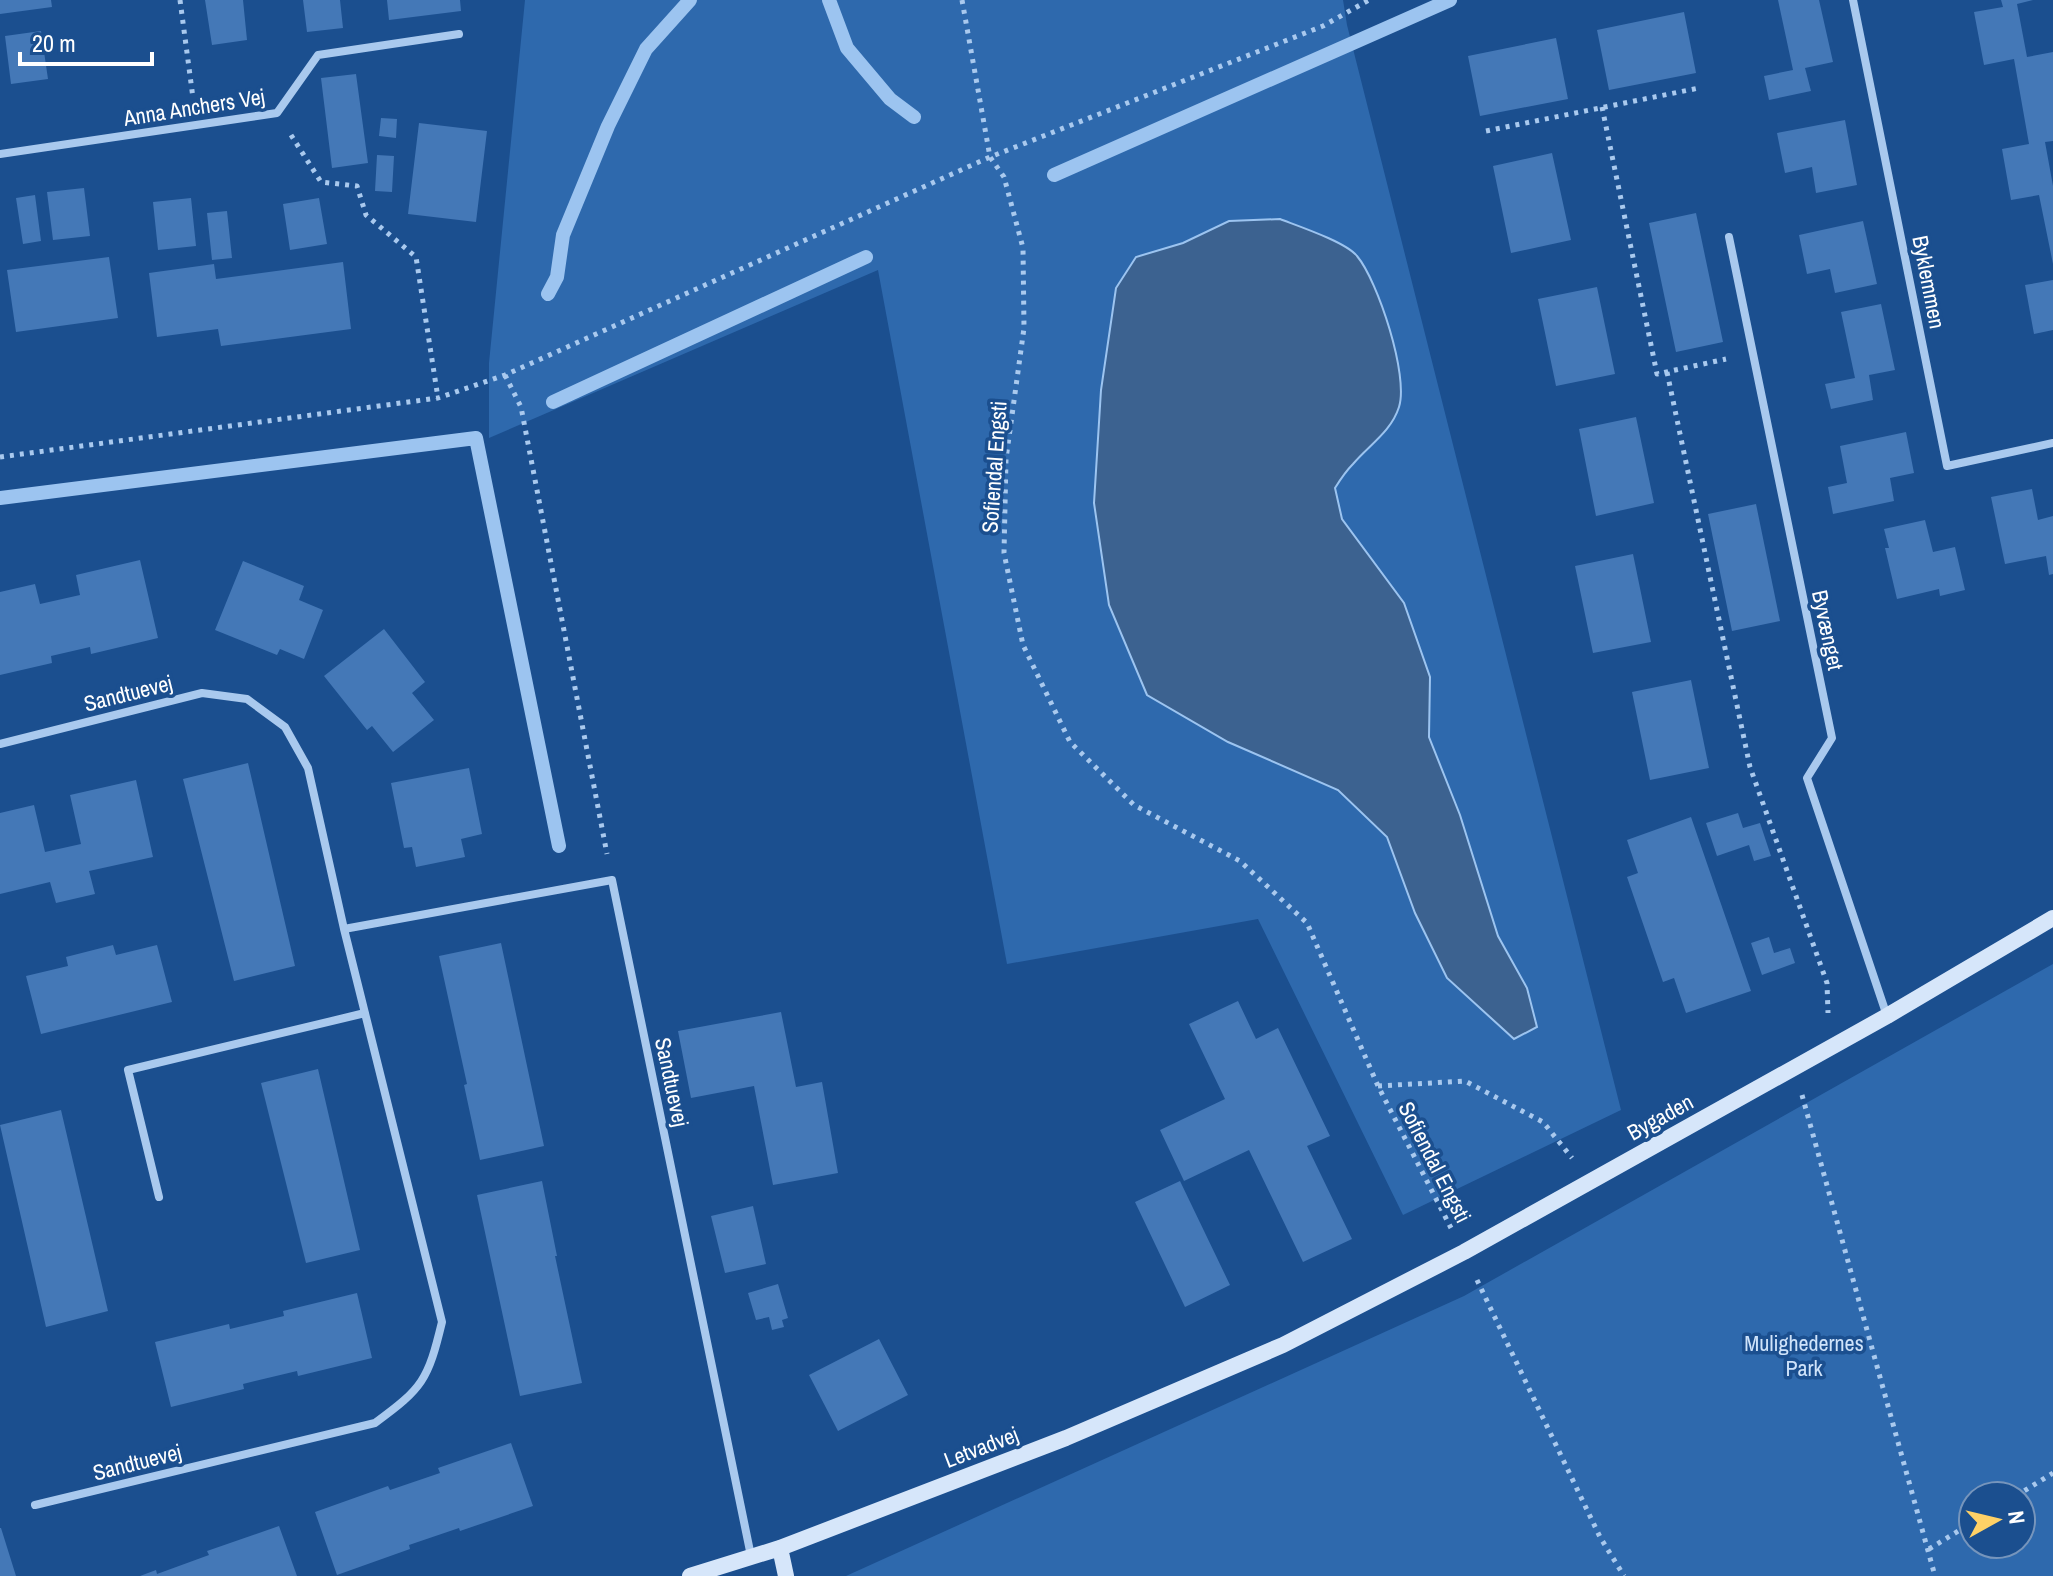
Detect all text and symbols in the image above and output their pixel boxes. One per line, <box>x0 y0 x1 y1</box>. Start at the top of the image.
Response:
scale bar <box>20 16 152 66</box>
text: 20 m <box>32 27 76 59</box>
street label: Anna Anchers Vej <box>120 81 267 133</box>
street label: Byklemmen <box>1905 233 1953 331</box>
street label: Sofiendal Engsti <box>974 400 1014 534</box>
street label: Byvænget <box>1805 587 1851 673</box>
street label: Sandtuevej <box>81 668 175 718</box>
street label: Sandtuevej <box>648 1035 696 1129</box>
street label: Bygaden <box>1622 1087 1698 1147</box>
street label: Sofiendal Engsti <box>1392 1096 1478 1228</box>
park label: Mulighedernes Park <box>1744 1328 1864 1383</box>
street label: Letvadvej <box>940 1419 1022 1475</box>
street label: Sandtuevej <box>90 1437 184 1487</box>
north arrow <box>1957 1480 2037 1560</box>
text: N <box>2001 1509 2033 1526</box>

